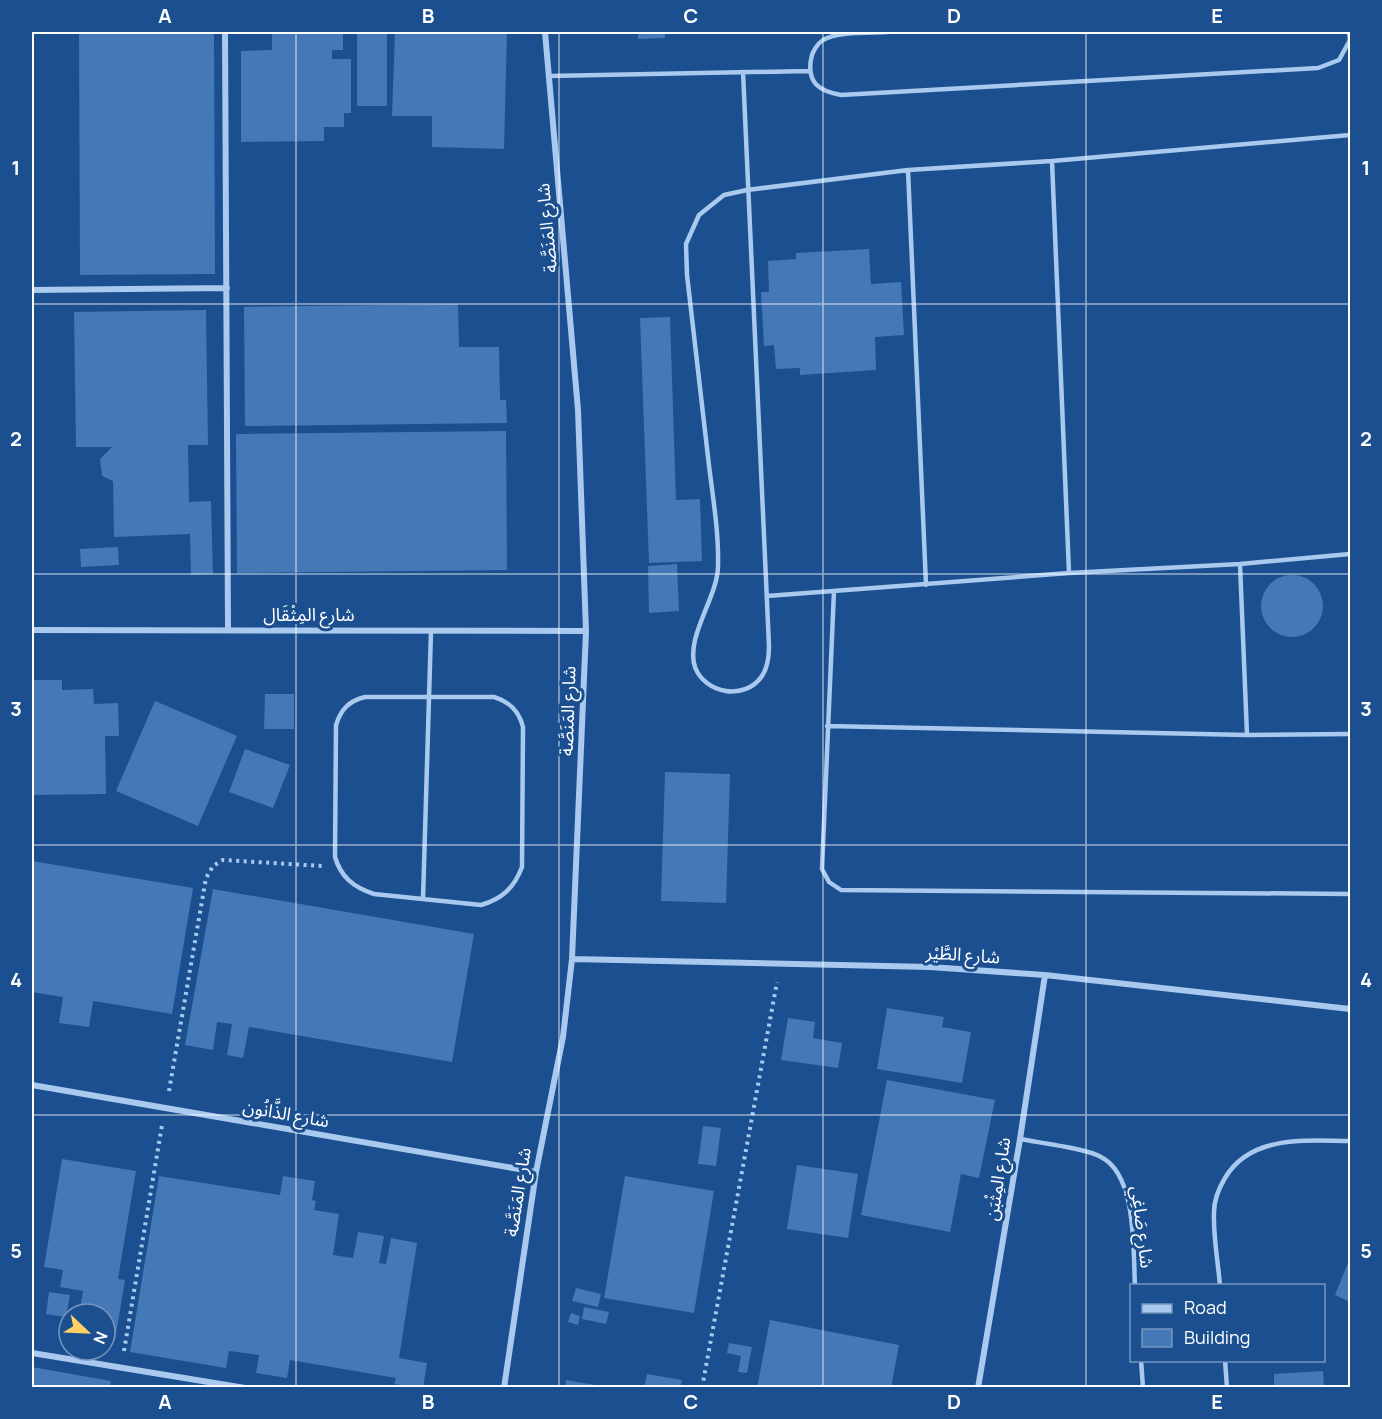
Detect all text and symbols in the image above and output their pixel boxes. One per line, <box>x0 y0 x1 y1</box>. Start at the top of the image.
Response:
text: A <box>158 2 172 29</box>
text: B <box>422 2 435 29</box>
text: C <box>684 2 698 29</box>
text: D <box>947 2 961 29</box>
text: E <box>1211 2 1223 29</box>
text: 1 <box>12 154 20 181</box>
text: 1 <box>1362 154 1370 181</box>
street label: شارع المَنَصَّة <box>530 182 565 274</box>
text: 2 <box>10 425 22 452</box>
text: 2 <box>1360 425 1372 452</box>
street label: شارع المِثْقَال <box>263 602 355 629</box>
street label: شارع المَنَصَّة <box>553 666 584 756</box>
text: 3 <box>10 695 22 722</box>
text: 3 <box>1360 695 1372 722</box>
street label: شارع الطَّيْر <box>924 939 1001 972</box>
text: 4 <box>10 966 22 993</box>
text: 4 <box>1360 966 1372 993</box>
street label: شارع الذَّانُون <box>241 1091 332 1135</box>
street label: شارع المِثْبَن <box>979 1135 1018 1223</box>
street label: شارع المَنَصَّة <box>498 1145 539 1239</box>
street label: شارع صَاغِي <box>1123 1184 1160 1270</box>
text: 5 <box>10 1237 22 1264</box>
text: 5 <box>1360 1237 1372 1264</box>
legend <box>1130 1284 1325 1362</box>
text: Road <box>1184 1295 1227 1319</box>
north arrow <box>57 1302 117 1362</box>
text: Building <box>1184 1325 1250 1349</box>
text: N <box>88 1328 113 1347</box>
text: A <box>158 1388 172 1415</box>
text: B <box>422 1388 435 1415</box>
text: C <box>684 1388 698 1415</box>
text: D <box>947 1388 961 1415</box>
text: E <box>1211 1388 1223 1415</box>

